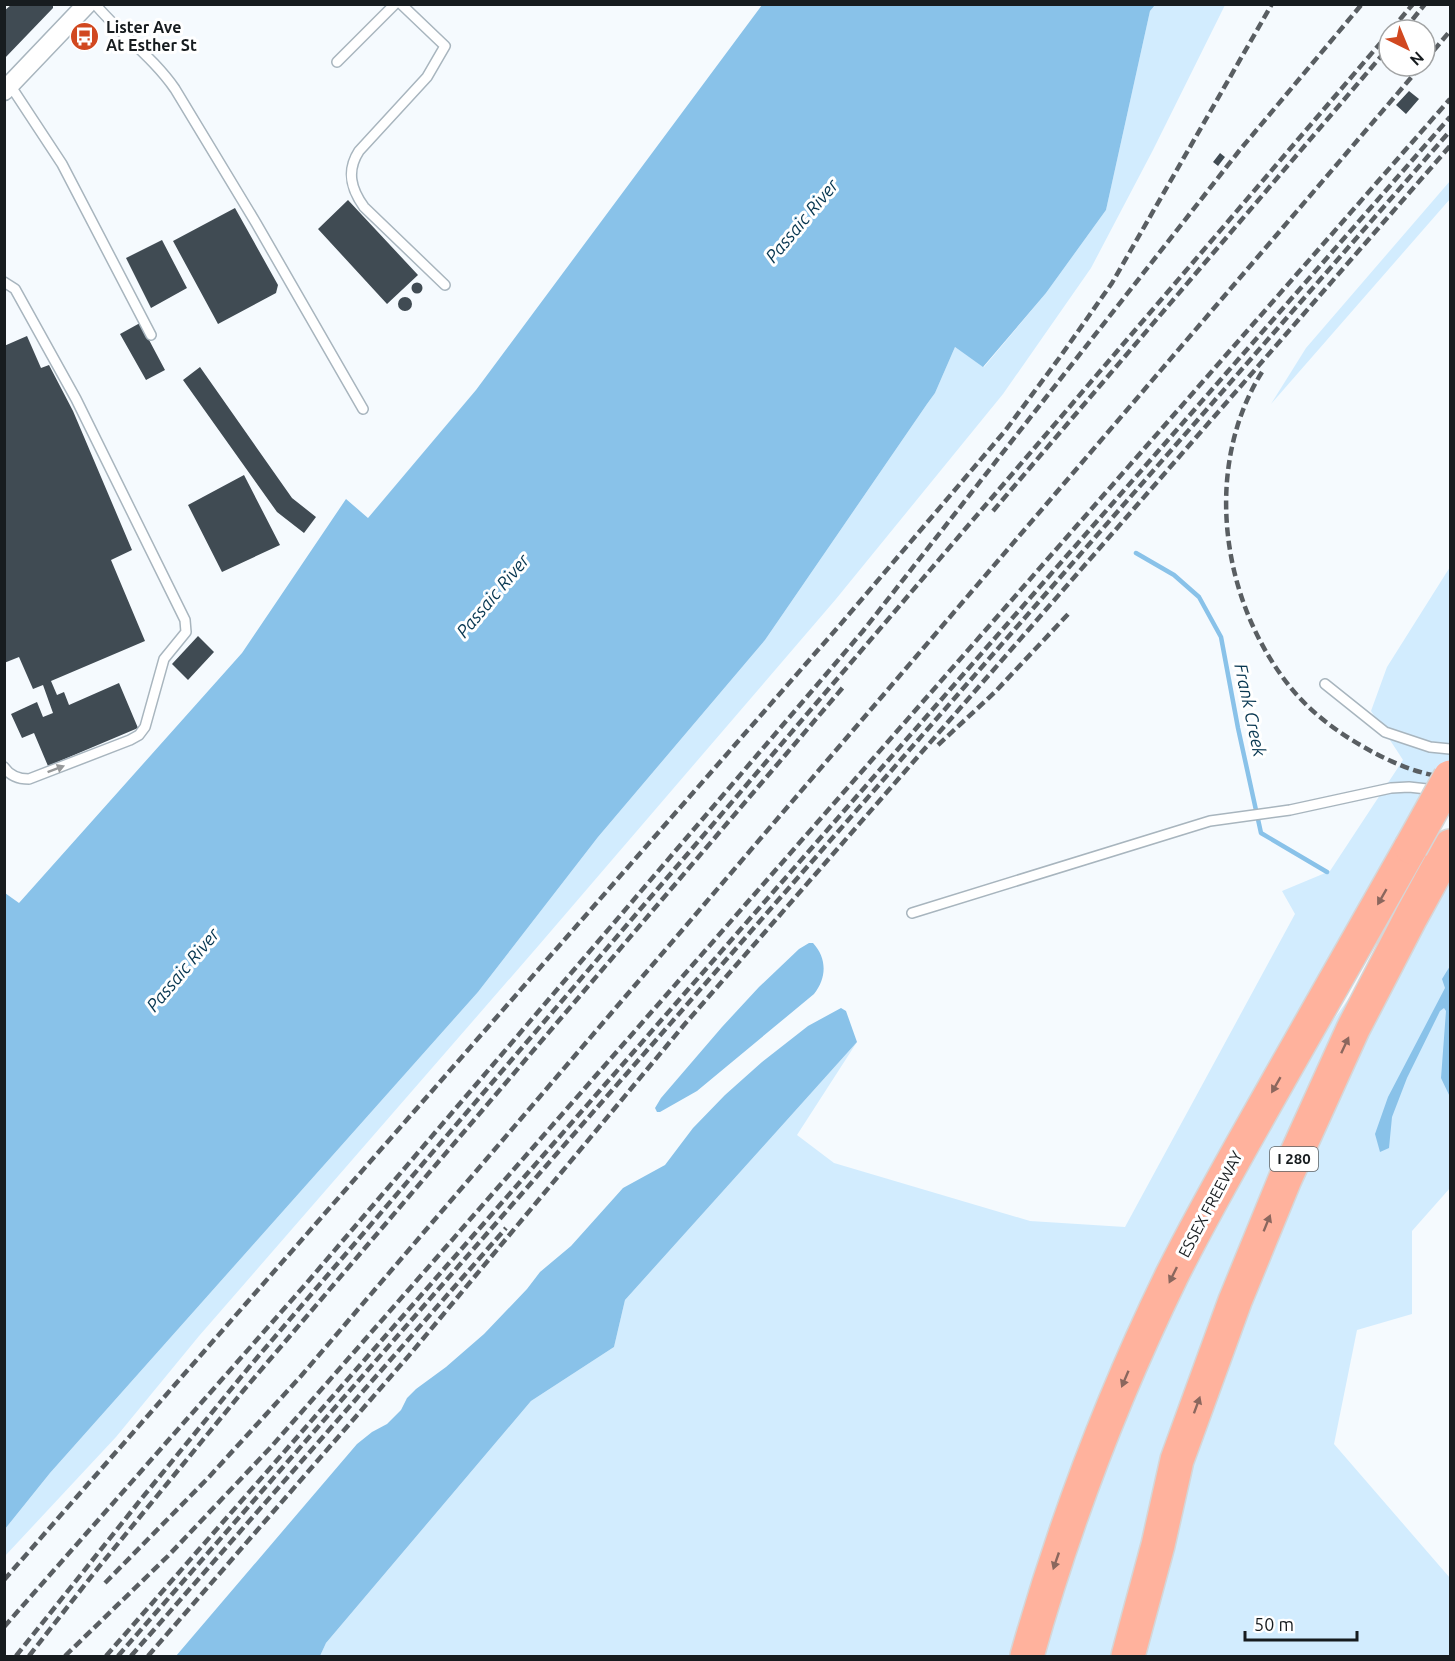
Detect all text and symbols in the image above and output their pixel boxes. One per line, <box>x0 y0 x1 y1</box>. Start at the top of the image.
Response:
place label: Lister Ave At Esther St <box>106 18 197 54</box>
north arrow <box>1377 18 1437 78</box>
bus stop icon: Lister Ave At Esther St <box>69 20 101 52</box>
text: N <box>1407 48 1428 70</box>
water label: Passaic River <box>761 174 842 266</box>
water label: Passaic River <box>452 549 533 641</box>
water label: Frank Creek <box>1231 661 1271 759</box>
one-way arrow <box>47 764 65 773</box>
one-way arrow <box>1378 889 1388 906</box>
water label: Passaic River <box>142 923 223 1015</box>
one-way arrow <box>1340 1035 1350 1053</box>
one-way arrow <box>1270 1077 1281 1093</box>
street label: ESSEX FREEWAY <box>1174 1147 1246 1260</box>
road number: I 280 <box>1270 1147 1318 1171</box>
one-way arrow <box>1262 1214 1272 1232</box>
one-way arrow <box>1168 1267 1177 1284</box>
one-way arrow <box>1120 1370 1130 1388</box>
one-way arrow <box>1192 1396 1202 1414</box>
one-way arrow <box>1050 1552 1060 1570</box>
scale bar <box>1245 1604 1358 1642</box>
text: 50 m <box>1254 1614 1294 1634</box>

